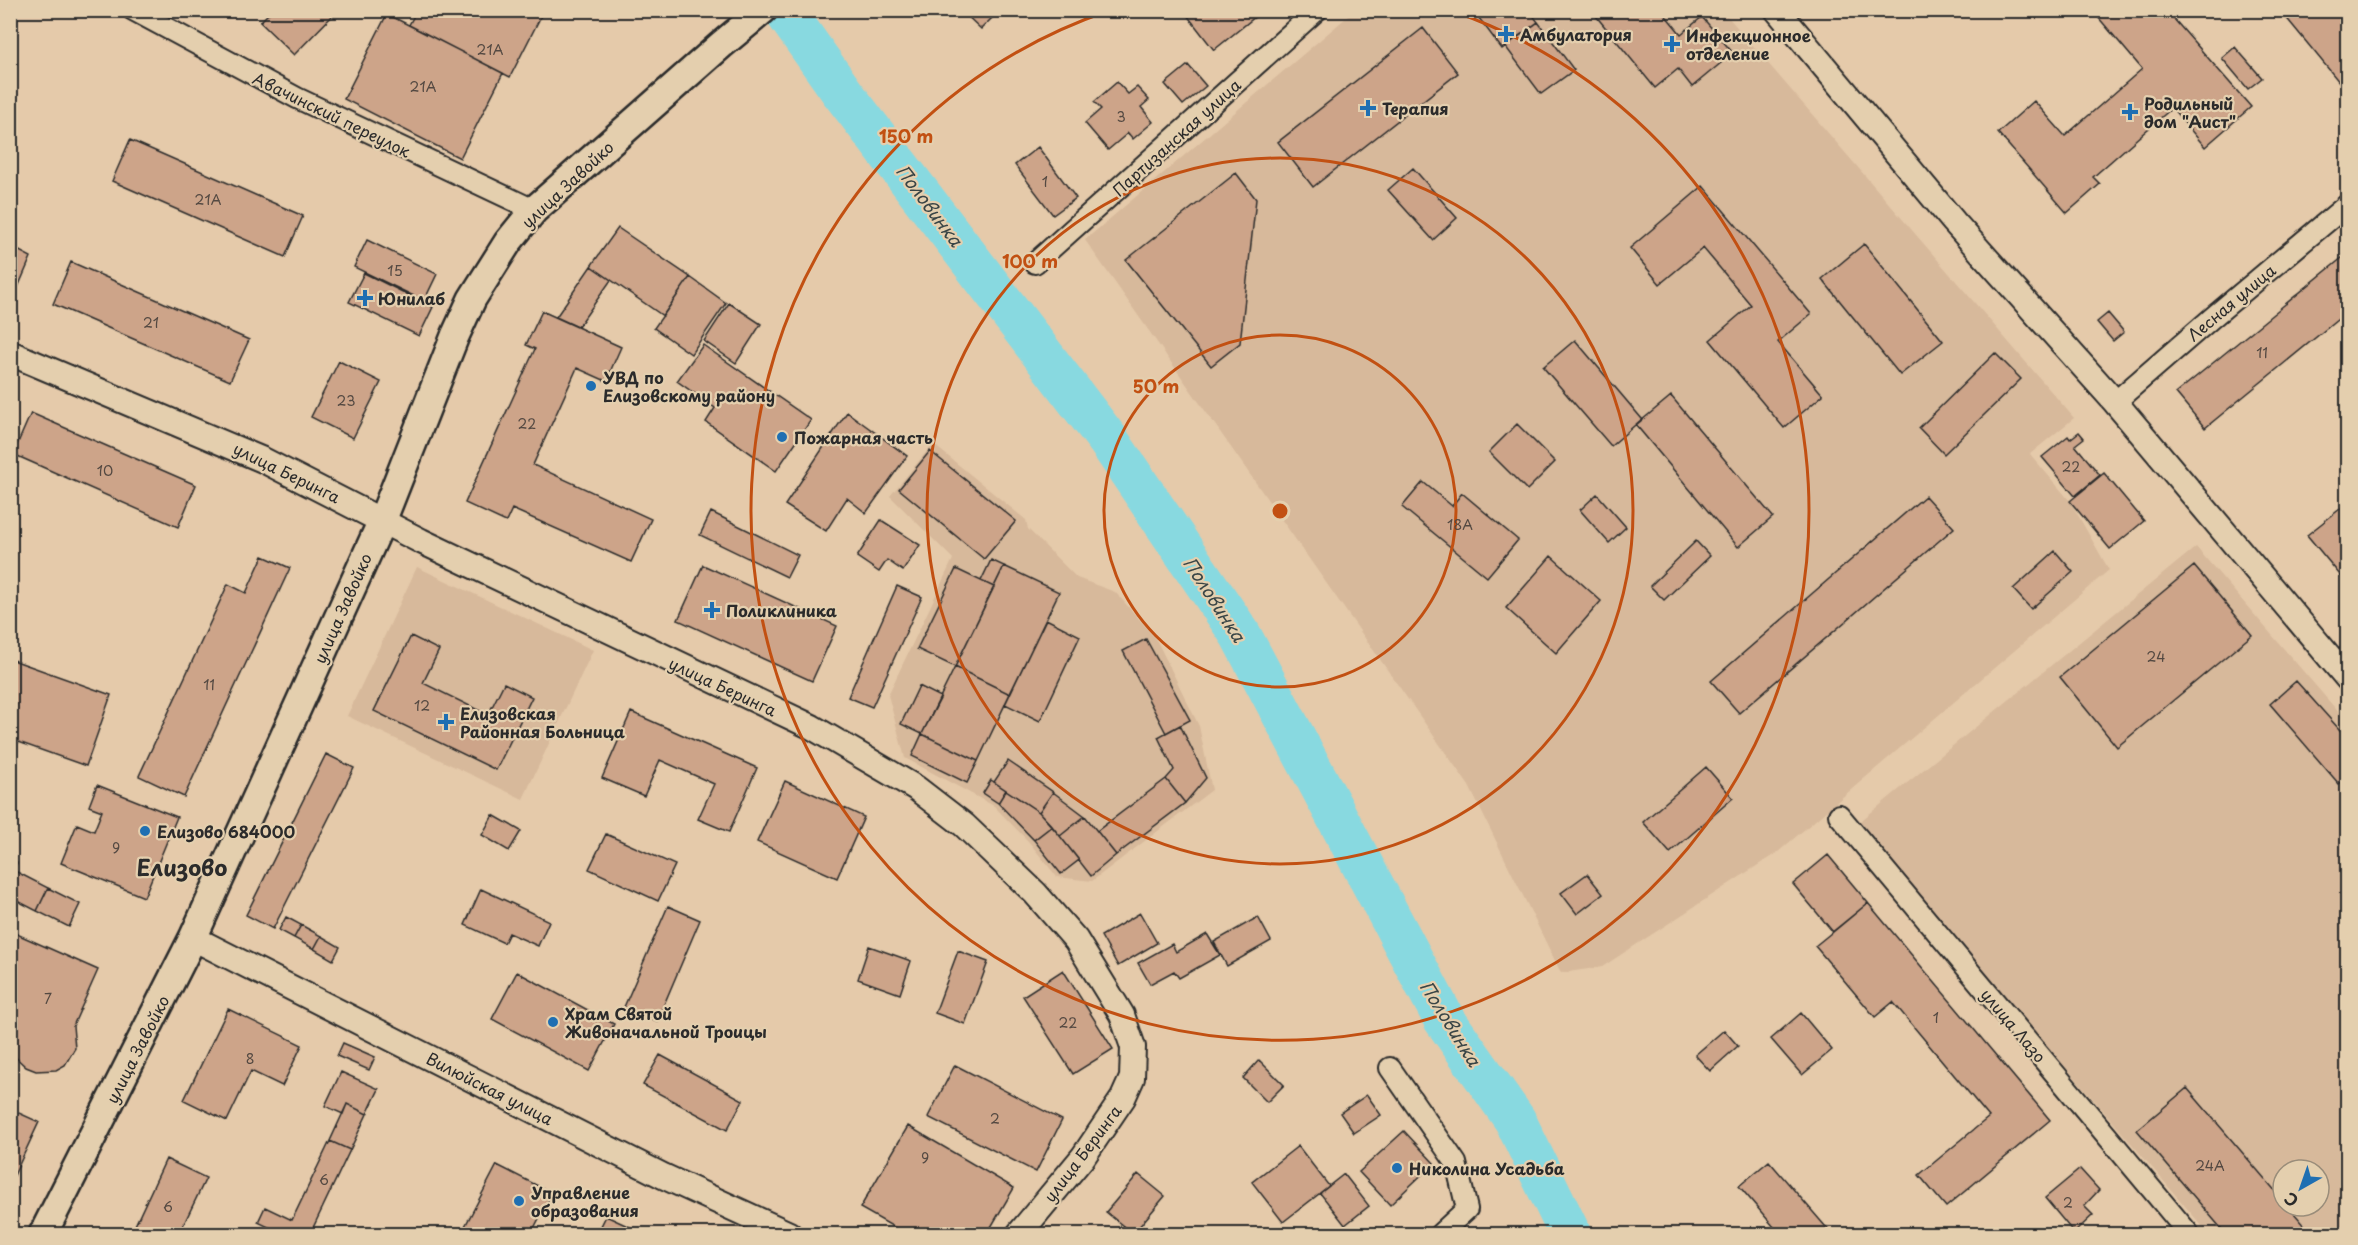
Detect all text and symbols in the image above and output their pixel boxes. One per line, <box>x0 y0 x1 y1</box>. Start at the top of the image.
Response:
place label: Амбулатория <box>1520 22 1632 46</box>
place label: Инфекционное отделение <box>1686 23 1811 65</box>
marker: Амбулатория <box>1497 25 1515 43</box>
marker: Инфекционное отделение <box>1663 35 1681 53</box>
house number: 21А <box>477 39 504 60</box>
street label: Авачинский переулок <box>249 65 415 163</box>
street label: Партизанская улица <box>1107 73 1245 201</box>
house number: 21А <box>410 76 437 97</box>
place label: Родильный дом "Аист" <box>2144 91 2236 133</box>
place label: Терапия <box>1382 96 1449 120</box>
marker: Терапия <box>1359 99 1377 117</box>
marker: Родильный дом "Аист" <box>2121 103 2139 121</box>
house number: 3 <box>1116 106 1126 127</box>
text: 150 m <box>879 122 933 149</box>
street label: улица Завойко <box>516 135 618 233</box>
water label: Половинка <box>890 158 970 252</box>
house number: 1 <box>1042 171 1048 192</box>
house number: 21А <box>195 189 222 210</box>
text: 100 m <box>1002 247 1058 274</box>
street label: Лесная улица <box>2182 258 2280 346</box>
house number: 15 <box>387 260 403 281</box>
place label: Юнилаб <box>378 286 445 310</box>
marker: Юнилаб <box>356 289 374 307</box>
house number: 21 <box>143 312 159 333</box>
house number: 11 <box>2256 342 2268 363</box>
place label: УВД по Елизовскому району <box>602 365 775 407</box>
text: 50 m <box>1133 372 1179 399</box>
marker: УВД по Елизовскому району <box>584 379 598 393</box>
house number: 23 <box>337 390 355 411</box>
house number: 22 <box>518 413 536 434</box>
place label: Пожарная часть <box>794 425 933 449</box>
marker: Пожарная часть <box>775 430 789 444</box>
street label: улица Беринга <box>229 436 345 508</box>
house number: 22 <box>2062 456 2080 477</box>
house number: 10 <box>97 460 113 481</box>
centre of rings <box>1270 501 1290 521</box>
house number: 18А <box>1447 514 1473 535</box>
street label: улица Завойко <box>307 549 377 667</box>
water label: Половинка <box>1177 551 1253 648</box>
place label: Поликлиника <box>726 598 837 622</box>
marker: Поликлиника <box>703 601 721 619</box>
house number: 24 <box>2147 646 2165 667</box>
street label: улица Беринга <box>665 651 781 721</box>
house number: 11 <box>203 674 215 695</box>
house number: 12 <box>414 695 430 716</box>
place label: Елизовская Районная Больница <box>460 701 625 743</box>
marker: Елизовская Районная Больница <box>437 713 455 731</box>
place label: Елизово 684000 <box>157 819 295 843</box>
marker: Елизово 684000 <box>138 824 152 838</box>
house number: 9 <box>112 837 120 858</box>
district label: Елизово <box>137 850 227 883</box>
water label: Половинка <box>1414 975 1488 1072</box>
street label: улица Лазо <box>1976 983 2052 1067</box>
house number: 7 <box>44 988 52 1009</box>
street label: улица Завойко <box>99 991 175 1107</box>
place label: Храм Святой Живоначальной Троицы <box>565 1001 767 1043</box>
house number: 1 <box>1933 1007 1939 1028</box>
house number: 22 <box>1059 1012 1077 1033</box>
marker: Храм Святой Живоначальной Троицы <box>546 1015 560 1029</box>
street label: Вилюйская улица <box>422 1046 558 1130</box>
house number: 8 <box>246 1048 254 1069</box>
street label: улица Беринга <box>1037 1099 1127 1207</box>
house number: 2 <box>990 1108 1000 1129</box>
house number: 9 <box>921 1147 929 1168</box>
house number: 24А <box>2195 1155 2225 1176</box>
place label: Николина Усадьба <box>1409 1156 1565 1180</box>
north arrow <box>2271 1158 2331 1218</box>
marker: Николина Усадьба <box>1390 1161 1404 1175</box>
house number: 6 <box>319 1169 329 1190</box>
place label: Управление образования <box>531 1180 639 1222</box>
text: С <box>2278 1187 2303 1213</box>
house number: 2 <box>2063 1192 2073 1213</box>
marker: Управление образования <box>512 1194 526 1208</box>
house number: 6 <box>163 1196 173 1217</box>

